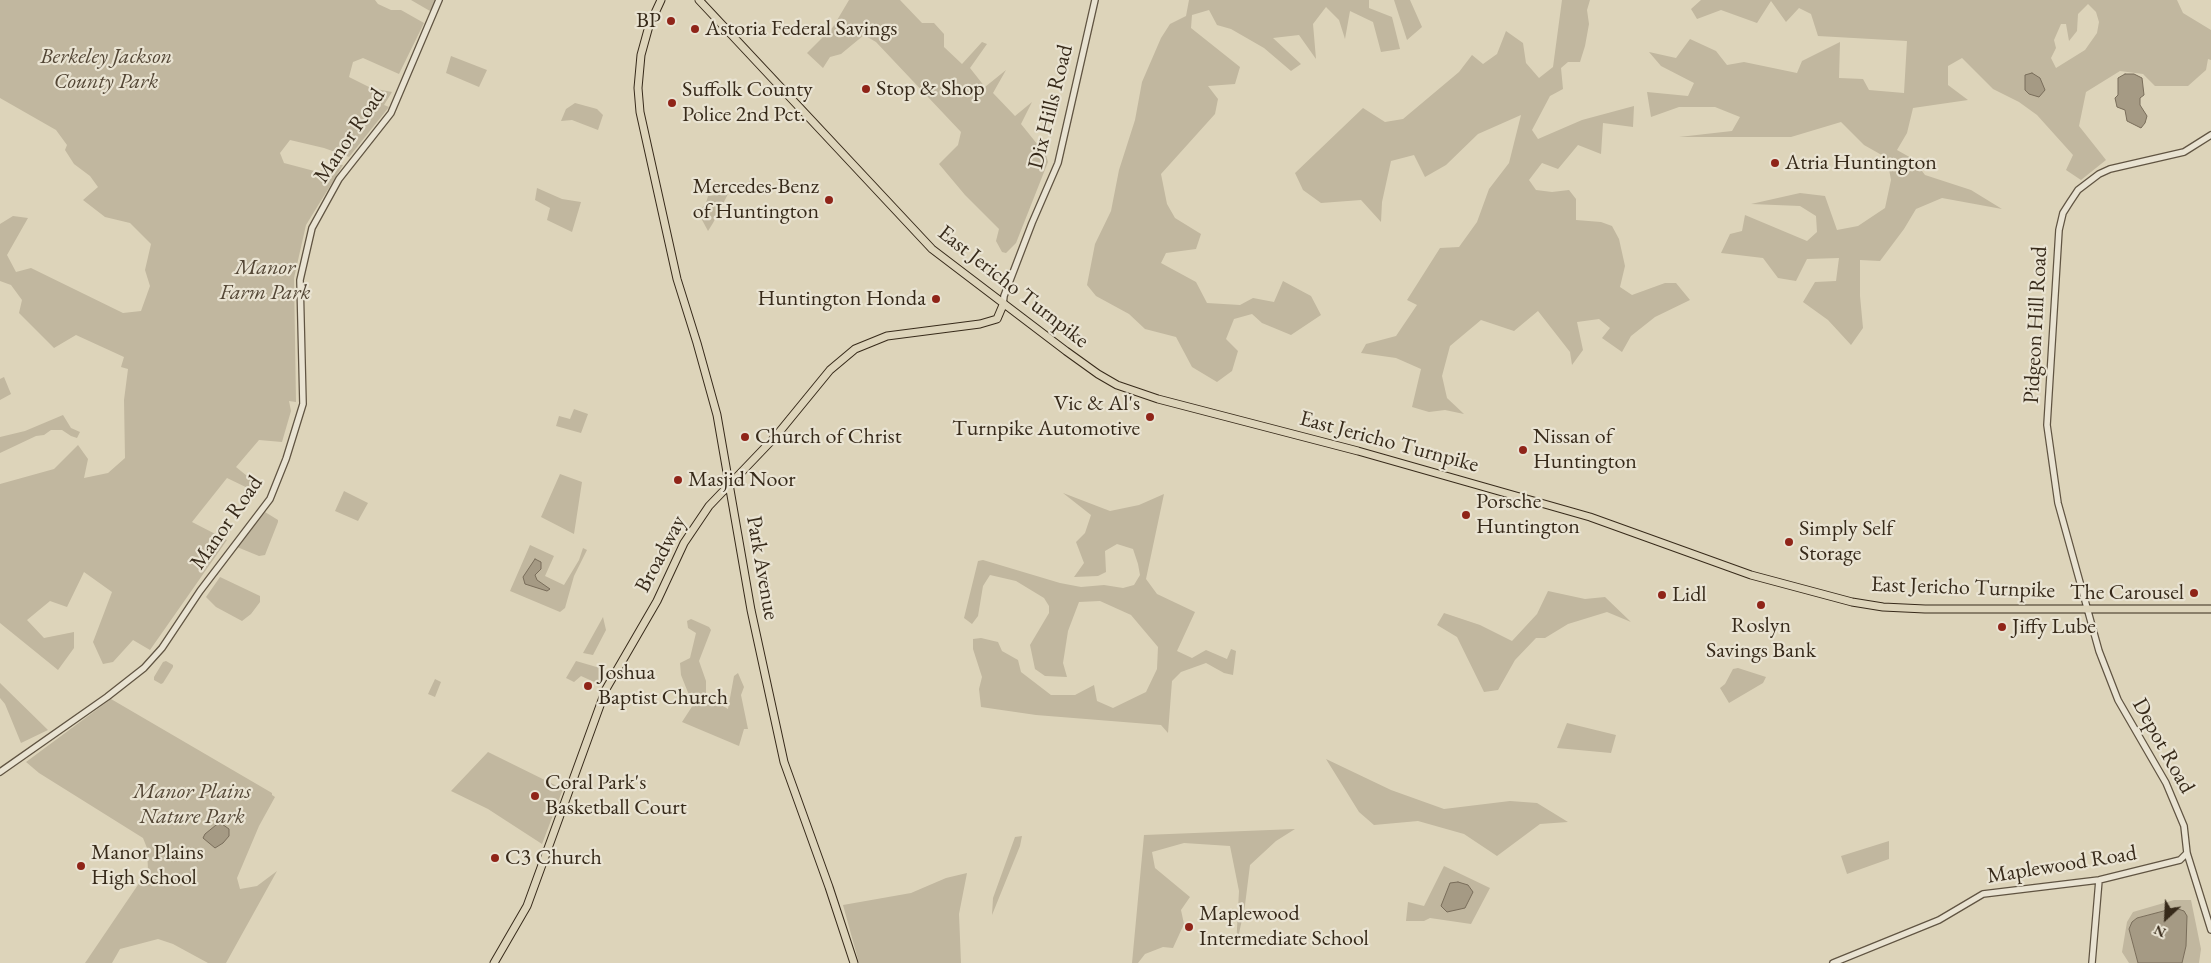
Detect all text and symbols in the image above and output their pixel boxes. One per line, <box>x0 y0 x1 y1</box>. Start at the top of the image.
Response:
place label: BP <box>636 8 661 34</box>
marker: BP <box>665 15 677 27</box>
place label: Astoria Federal Savings <box>705 16 897 42</box>
marker: Astoria Federal Savings <box>689 23 701 35</box>
street label: Dix Hills Road <box>1023 42 1079 172</box>
park label: Berkeley Jackson County Park <box>40 44 172 96</box>
place label: Stop & Shop <box>876 76 985 102</box>
place label: Suffolk County Police 2nd Pct. <box>682 77 813 128</box>
marker: Stop & Shop <box>860 83 872 95</box>
street label: Manor Road <box>309 84 391 188</box>
marker: Suffolk County Police 2nd Pct. <box>666 97 678 109</box>
place label: Atria Huntington <box>1785 150 1937 176</box>
marker: Atria Huntington <box>1769 157 1781 169</box>
place label: Mercedes-Benz of Huntington <box>693 174 819 225</box>
marker: Mercedes-Benz of Huntington <box>823 194 835 206</box>
street label: East Jericho Turnpike <box>932 220 1094 354</box>
street label: Pidgeon Hill Road <box>2019 246 2053 404</box>
park label: Manor Farm Park <box>219 255 311 306</box>
place label: Huntington Honda <box>757 286 926 312</box>
marker: Huntington Honda <box>930 293 942 305</box>
place label: Vic & Al's Turnpike Automotive <box>952 391 1140 442</box>
street label: East Jericho Turnpike <box>1297 405 1481 479</box>
marker: Vic & Al's Turnpike Automotive <box>1144 411 1156 423</box>
place label: Church of Christ <box>755 424 902 450</box>
place label: Nissan of Huntington <box>1533 424 1637 476</box>
marker: Church of Christ <box>739 431 751 443</box>
marker: Nissan of Huntington <box>1517 444 1529 456</box>
place label: Masjid Noor <box>688 467 796 493</box>
street label: Manor Road <box>185 471 269 575</box>
marker: Masjid Noor <box>672 474 684 486</box>
place label: Porsche Huntington <box>1476 489 1580 540</box>
marker: Porsche Huntington <box>1460 509 1472 521</box>
street label: Broadway <box>630 511 692 597</box>
street label: Park Avenue <box>740 514 784 622</box>
place label: Simply Self Storage <box>1799 516 1893 568</box>
marker: Simply Self Storage <box>1783 536 1795 548</box>
street label: East Jericho Turnpike <box>1870 572 2056 604</box>
place label: The Carousel <box>2070 580 2184 606</box>
place label: Lidl <box>1672 582 1707 608</box>
marker: The Carousel <box>2188 587 2200 599</box>
marker: Lidl <box>1656 589 1668 601</box>
marker: Roslyn Savings Bank <box>1755 599 1767 611</box>
place label: Roslyn Savings Bank <box>1706 613 1816 664</box>
place label: Jiffy Lube <box>2012 614 2096 640</box>
marker: Jiffy Lube <box>1996 621 2008 633</box>
place label: Joshua Baptist Church <box>598 660 728 711</box>
marker: Joshua Baptist Church <box>582 680 594 692</box>
street label: Depot Road <box>2126 694 2200 798</box>
place label: Coral Park's Basketball Court <box>545 770 687 821</box>
park label: Manor Plains Nature Park <box>133 779 251 830</box>
marker: Coral Park's Basketball Court <box>529 790 541 802</box>
place label: Manor Plains High School <box>91 840 204 891</box>
street label: Maplewood Road <box>1985 840 2139 890</box>
place label: C3 Church <box>505 845 602 871</box>
marker: C3 Church <box>489 852 501 864</box>
marker: Manor Plains High School <box>75 860 87 872</box>
north arrow <box>2141 893 2191 943</box>
place label: Maplewood Intermediate School <box>1199 901 1369 952</box>
marker: Maplewood Intermediate School <box>1183 921 1195 933</box>
text: N <box>2151 921 2169 942</box>

